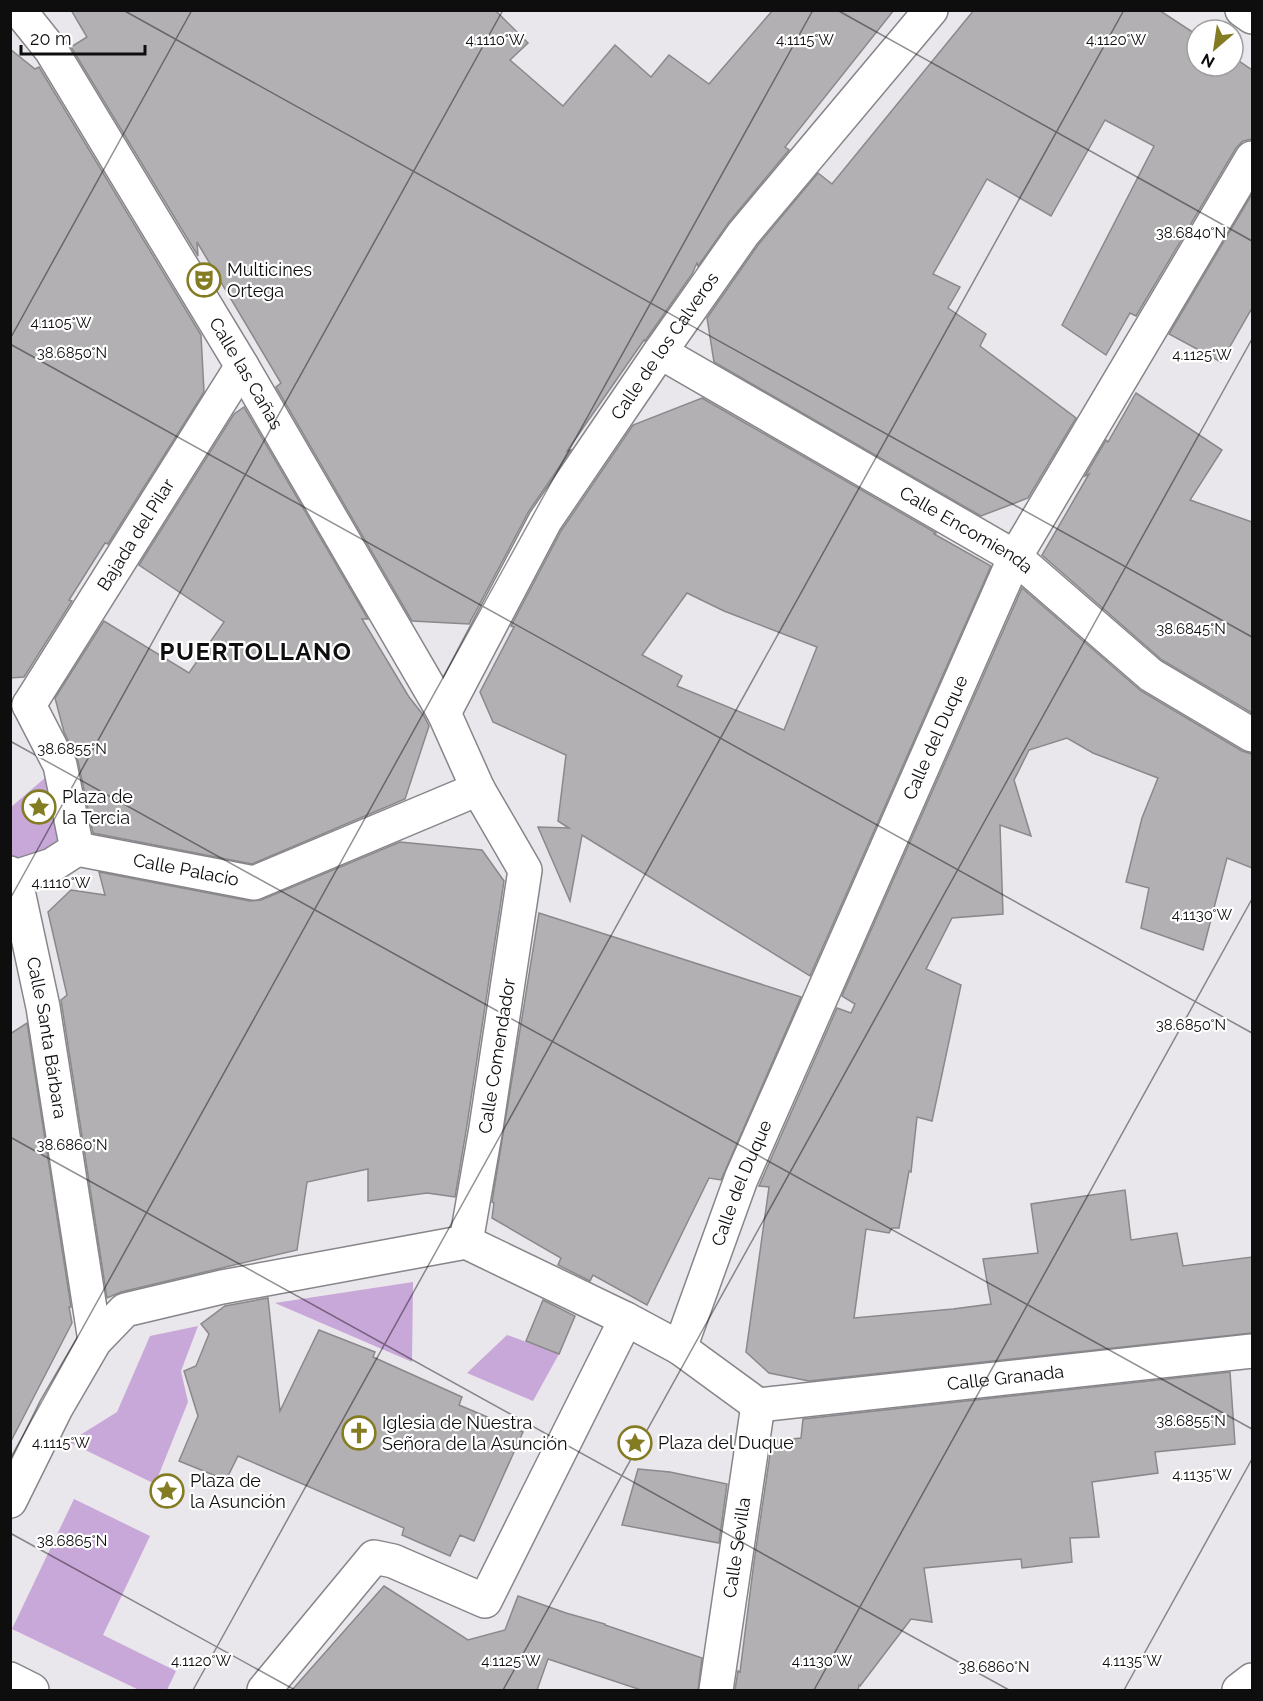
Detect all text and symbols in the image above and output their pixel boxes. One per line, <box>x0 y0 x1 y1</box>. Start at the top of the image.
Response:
scale bar <box>21 18 146 56</box>
north arrow <box>1185 18 1245 78</box>
text: 20 m <box>30 28 72 49</box>
text: 4.1110°W <box>466 31 525 49</box>
text: 4.1115°W <box>776 31 834 49</box>
text: 4.1120°W <box>1086 31 1146 49</box>
text: N <box>1198 49 1218 72</box>
text: 38.6840°N <box>1156 224 1226 242</box>
place label: Multicines Ortega <box>227 259 312 301</box>
theatre icon: Multicines Ortega <box>186 262 222 298</box>
street label: Calle de los Calveros <box>606 268 723 423</box>
text: 4.1105°W <box>31 314 92 332</box>
street label: Calle las Cañas <box>205 314 288 433</box>
text: 38.6850°N <box>37 344 107 362</box>
text: 4.1125°W <box>1172 346 1232 364</box>
street label: Bajada del Pilar <box>93 474 179 594</box>
street label: Calle Encomienda <box>896 482 1037 578</box>
text: 38.6845°N <box>1156 620 1226 638</box>
district label: PUERTOLLANO <box>160 637 352 666</box>
street label: Calle del Duque <box>898 672 972 803</box>
text: 38.6855°N <box>37 740 107 758</box>
place label: Plaza de la Tercia <box>62 786 133 828</box>
place icon: Plaza de la Tercia <box>21 789 57 825</box>
street label: Calle Palacio <box>131 849 241 890</box>
text: 4.1110°W <box>32 874 91 892</box>
text: 4.1130°W <box>1172 906 1233 924</box>
street label: Calle Santa Bárbara <box>22 955 71 1120</box>
street label: Calle Comendador <box>474 976 519 1135</box>
text: 38.6850°N <box>1156 1016 1226 1034</box>
street label: Calle del Duque <box>707 1116 776 1249</box>
text: 38.6860°N <box>36 1136 108 1154</box>
street label: Calle Granada <box>946 1361 1065 1394</box>
place label: Iglesia de Nuestra Señora de la Asunción <box>382 1412 567 1454</box>
text: 38.6855°N <box>1156 1412 1226 1430</box>
church icon: Iglesia de Nuestra Señora de la Asunción <box>341 1415 377 1451</box>
place icon: Plaza del Duque <box>617 1425 653 1461</box>
place label: Plaza del Duque <box>658 1432 794 1453</box>
text: 4.1115°W <box>32 1434 90 1452</box>
text: 4.1135°W <box>1172 1466 1232 1484</box>
place label: Plaza de la Asunción <box>190 1470 286 1512</box>
place icon: Plaza de la Asunción <box>149 1473 185 1509</box>
street label: Calle Sevilla <box>719 1496 754 1599</box>
text: 38.6865°N <box>37 1532 107 1550</box>
text: 4.1120°W <box>171 1652 231 1670</box>
text: 4.1125°W <box>481 1652 541 1670</box>
text: 4.1130°W <box>792 1652 853 1670</box>
text: 4.1135°W <box>1102 1652 1162 1670</box>
text: 38.6860°N <box>958 1658 1030 1676</box>

